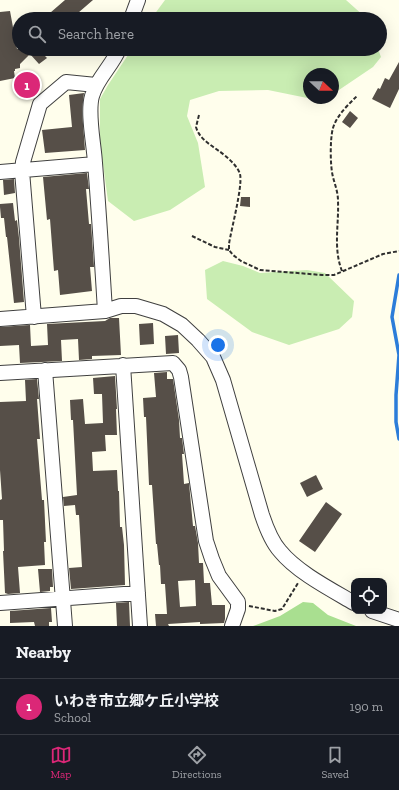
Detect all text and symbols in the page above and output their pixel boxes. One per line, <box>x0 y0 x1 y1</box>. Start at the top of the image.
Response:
search box <box>12 12 387 56</box>
icon: search <box>26 23 48 45</box>
text: Search here <box>58 25 134 43</box>
north arrow <box>303 68 339 104</box>
pin: 1 <box>14 70 40 100</box>
your location <box>208 335 228 355</box>
map controls <box>351 578 387 614</box>
button: locate <box>351 578 387 614</box>
text: Nearby <box>16 642 71 662</box>
text: いわき市立郷ケ丘小学校 <box>54 692 219 710</box>
text: 1 <box>26 699 32 714</box>
text: 190 m <box>349 699 383 714</box>
text: School <box>54 710 91 725</box>
tab: Map <box>50 744 72 781</box>
tab: Directions <box>172 744 222 781</box>
tab: Saved <box>321 744 349 781</box>

